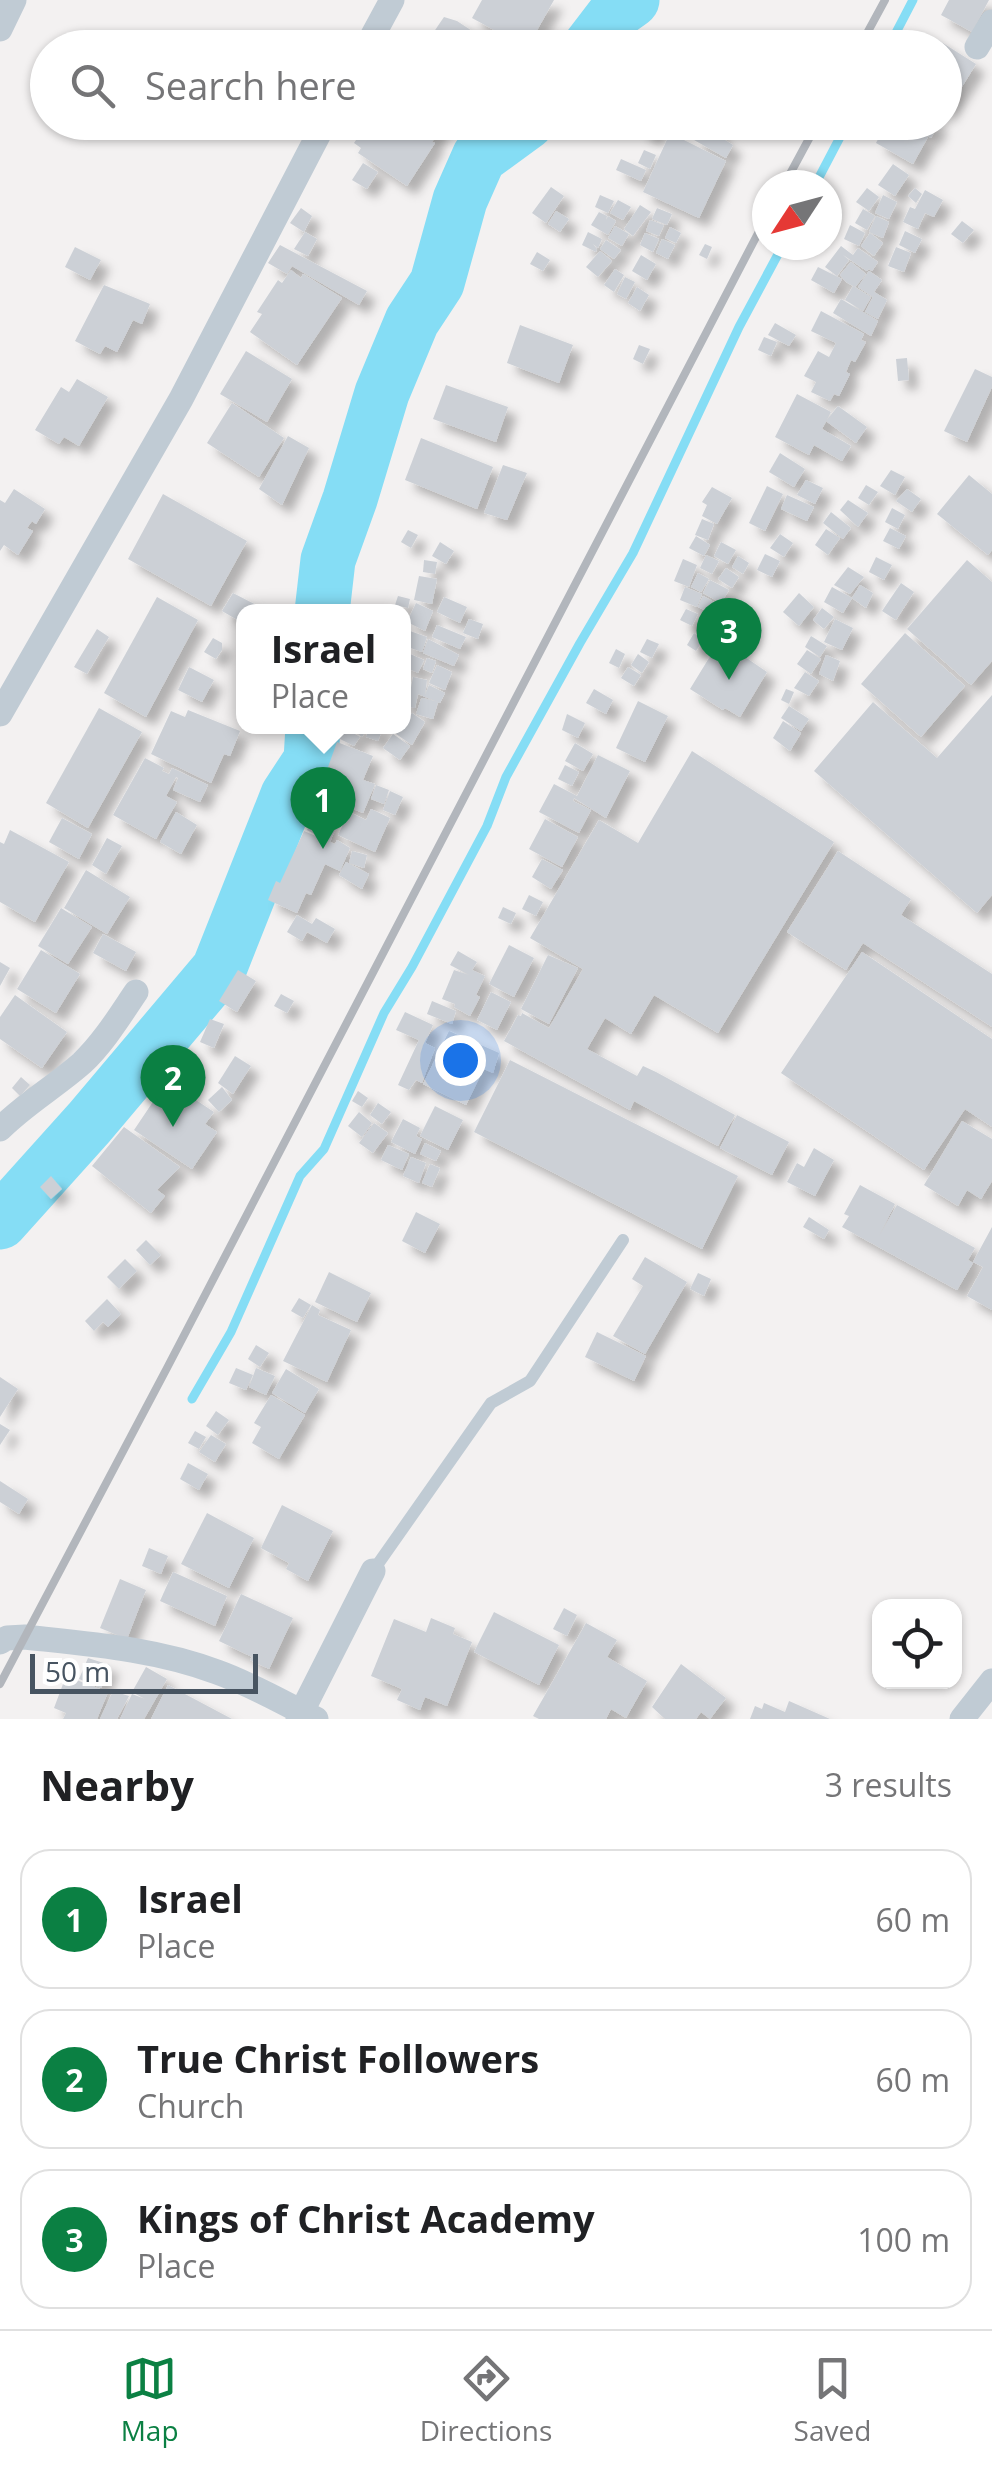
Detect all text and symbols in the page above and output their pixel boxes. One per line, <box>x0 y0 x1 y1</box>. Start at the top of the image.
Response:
search box <box>30 30 962 140</box>
icon: search <box>65 58 120 113</box>
text: Search here <box>145 59 357 111</box>
north arrow <box>752 170 842 260</box>
pin: 3 <box>696 598 762 680</box>
popup <box>236 604 411 734</box>
text: Israel <box>271 622 376 674</box>
text: Place <box>271 674 349 717</box>
pin: 1 <box>290 766 356 849</box>
your location <box>435 1035 486 1086</box>
pin: 2 <box>140 1044 206 1127</box>
map controls <box>872 1599 962 1689</box>
button: locate <box>872 1599 962 1689</box>
scale bar <box>30 1649 258 1694</box>
text: 50 m <box>45 1652 110 1690</box>
text: Nearby <box>40 1756 194 1813</box>
text: 3 results <box>825 1763 952 1806</box>
text: Israel <box>137 1872 243 1924</box>
text: 1 <box>65 1898 84 1941</box>
text: 60 m <box>875 1898 950 1941</box>
text: Place <box>137 1924 215 1967</box>
text: True Christ Followers <box>137 2032 539 2084</box>
text: 2 <box>65 2058 84 2101</box>
text: 60 m <box>875 2058 950 2101</box>
text: Church <box>137 2084 244 2127</box>
text: Kings of Christ Academy <box>137 2192 595 2244</box>
text: 3 <box>65 2218 84 2261</box>
text: 100 m <box>857 2218 950 2261</box>
text: Place <box>137 2244 215 2287</box>
tab: Map <box>121 2351 179 2449</box>
tab: Directions <box>420 2351 552 2449</box>
tab: Saved <box>794 2351 871 2449</box>

